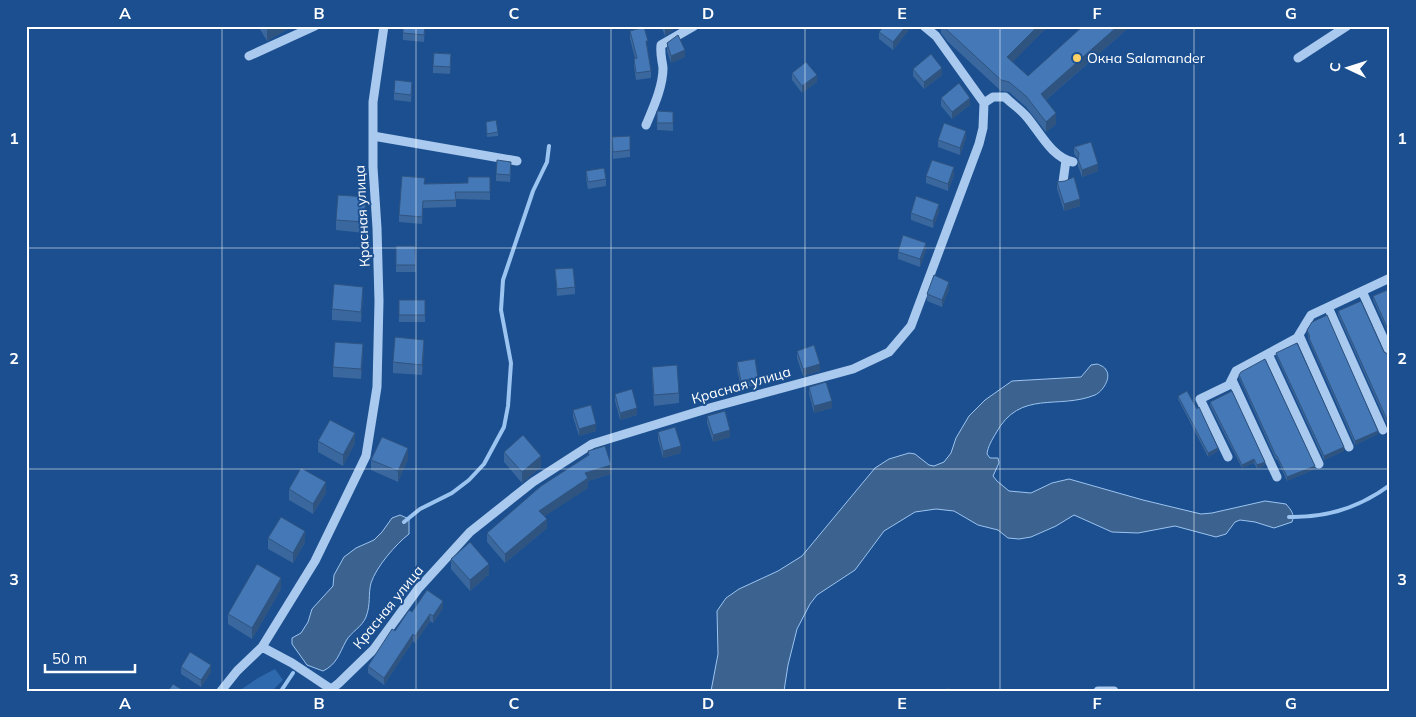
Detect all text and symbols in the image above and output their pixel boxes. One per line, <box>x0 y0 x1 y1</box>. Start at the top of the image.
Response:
text: A <box>119 3 131 23</box>
text: B <box>313 3 325 23</box>
text: C <box>509 3 520 23</box>
text: D <box>702 3 714 23</box>
text: E <box>897 3 907 23</box>
text: F <box>1092 3 1102 23</box>
text: G <box>1285 3 1297 23</box>
north arrow <box>1324 42 1374 92</box>
place label: Окна Salamander <box>1087 49 1206 67</box>
marker: Окна Salamander <box>1071 52 1083 64</box>
text: С <box>1326 62 1344 73</box>
text: 1 <box>9 128 19 148</box>
text: 1 <box>1397 128 1407 148</box>
street label: Красная улица <box>350 164 374 268</box>
text: 2 <box>9 348 19 368</box>
text: 2 <box>1397 348 1407 368</box>
street label: Красная улица <box>689 362 793 408</box>
street label: Красная улица <box>349 562 427 652</box>
text: 3 <box>9 569 19 589</box>
text: 3 <box>1397 569 1407 589</box>
scale bar <box>45 642 135 674</box>
text: 50 m <box>52 649 87 668</box>
text: A <box>119 693 131 713</box>
text: B <box>313 693 325 713</box>
text: C <box>509 693 520 713</box>
text: D <box>702 693 714 713</box>
text: E <box>897 693 907 713</box>
text: F <box>1092 693 1102 713</box>
text: G <box>1285 693 1297 713</box>

